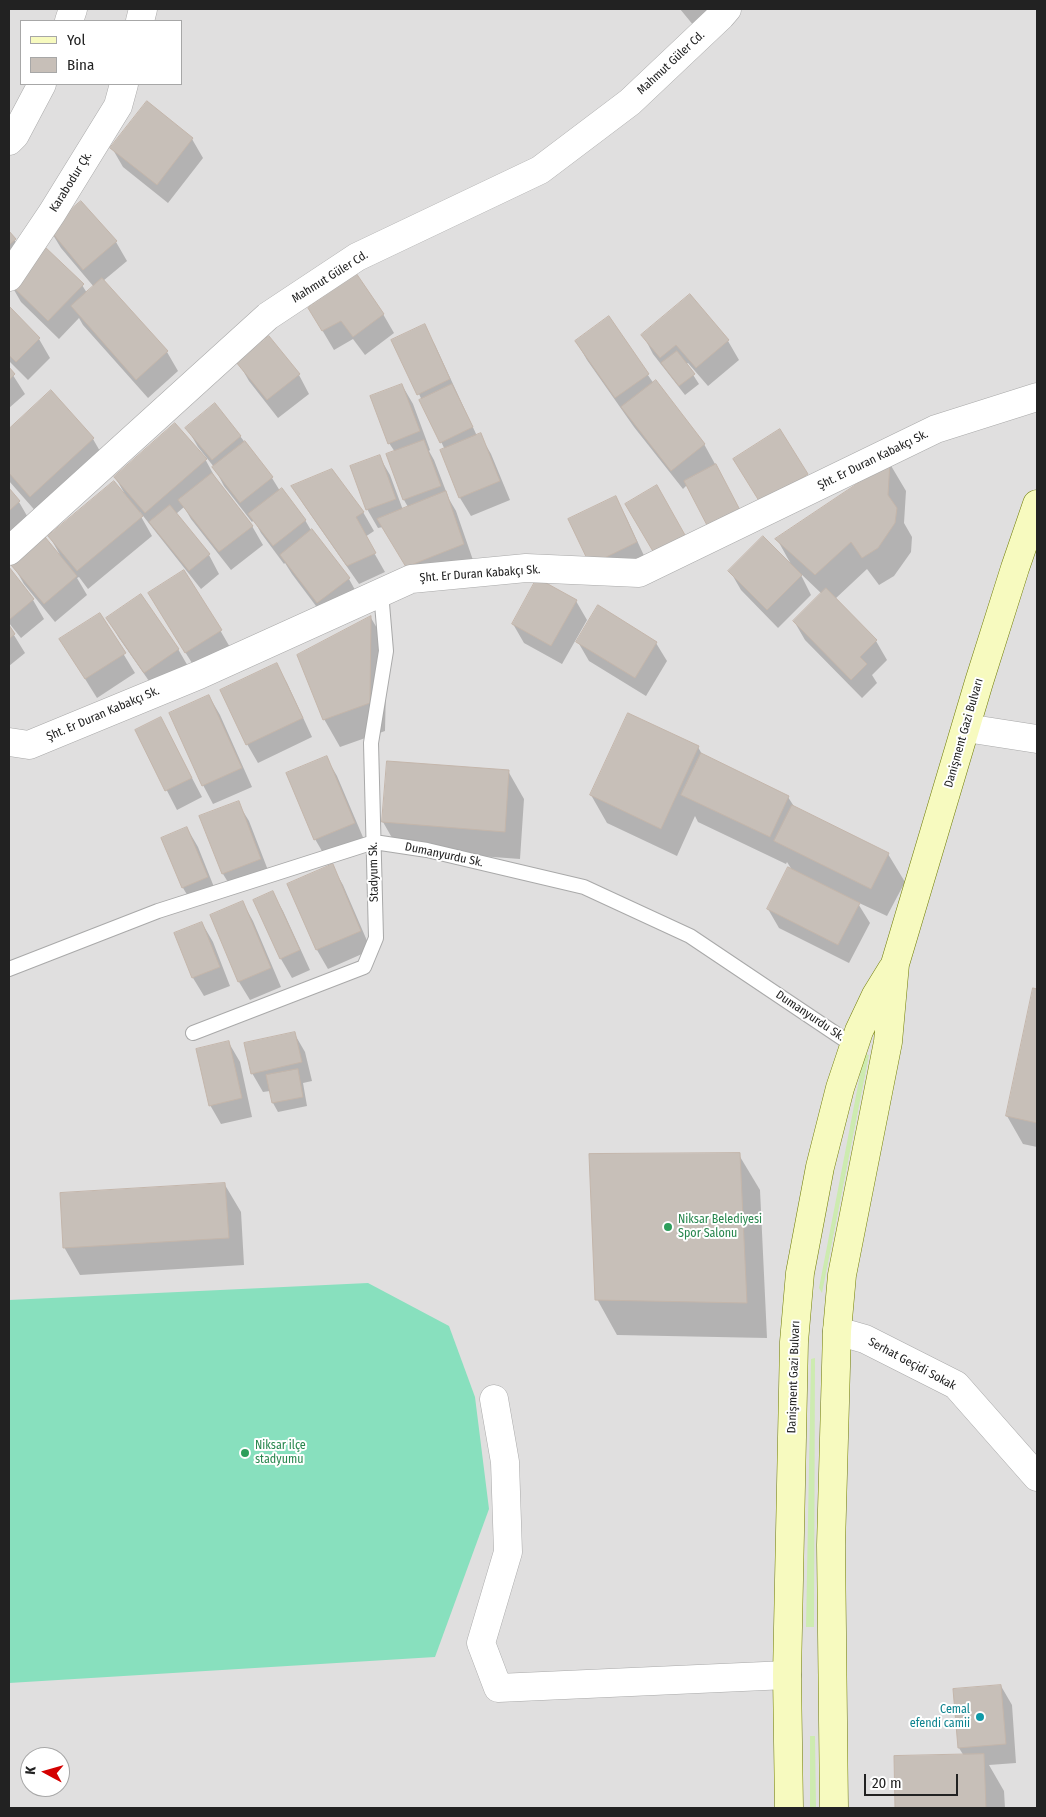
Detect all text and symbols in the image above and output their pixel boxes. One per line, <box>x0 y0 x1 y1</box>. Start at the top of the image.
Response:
legend <box>20 20 182 85</box>
street label: Mahmut Güler Cd. <box>634 28 708 98</box>
text: Yol <box>67 31 85 49</box>
text: Bina <box>67 56 94 74</box>
street label: Karabodur Çk. <box>47 149 95 215</box>
street label: Mahmut Güler Cd. <box>289 248 371 306</box>
street label: Şht. Er Duran Kabakçı Sk. <box>815 427 931 493</box>
street label: Şht. Er Duran Kabakçı Sk. <box>419 563 541 585</box>
street label: Danişment Gazi Bulvarı <box>942 677 986 789</box>
street label: Şht. Er Duran Kabakçı Sk. <box>44 684 162 744</box>
street label: Dumanyurdu Sk. <box>404 840 484 870</box>
street label: Stadyum Sk. <box>366 842 382 902</box>
street label: Dumanyurdu Sk. <box>773 988 847 1044</box>
place label: Niksar Belediyesi Spor Salonu <box>678 1213 762 1241</box>
marker: Niksar Belediyesi Spor Salonu <box>662 1221 674 1233</box>
street label: Danişment Gazi Bulvarı <box>785 1320 803 1434</box>
street label: Serhat Geçidi Sokak <box>866 1335 958 1393</box>
place label: Niksar ilçe stadyumu <box>255 1439 306 1467</box>
marker: Niksar ilçe stadyumu <box>239 1447 251 1459</box>
place label: Cemal efendi camii <box>910 1703 970 1731</box>
marker: Cemal efendi camii <box>974 1711 986 1723</box>
north arrow <box>20 1747 70 1797</box>
scale bar <box>866 1764 960 1796</box>
text: K <box>22 1766 39 1775</box>
text: 20 m <box>872 1774 902 1792</box>

